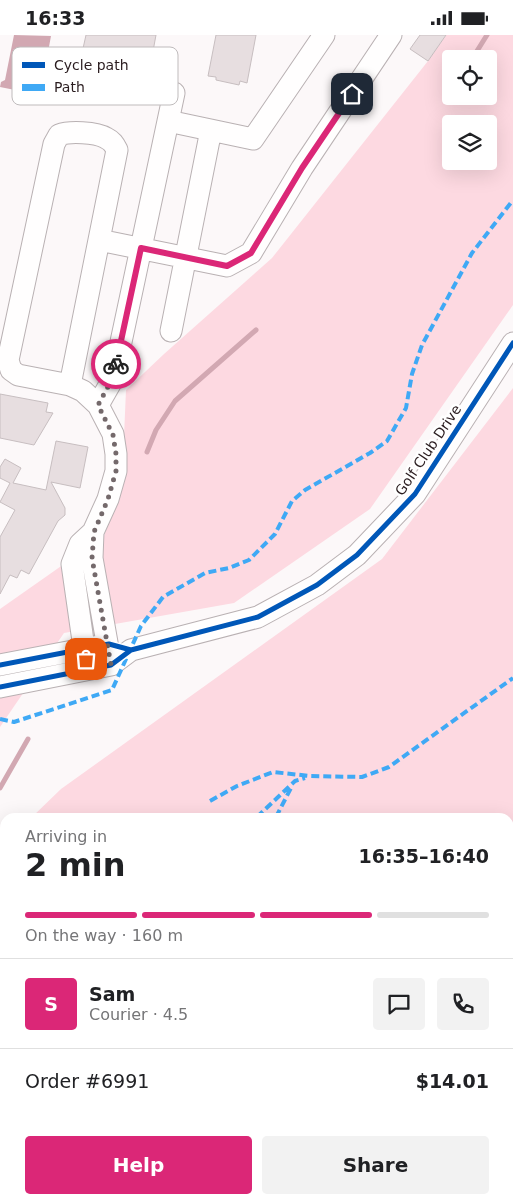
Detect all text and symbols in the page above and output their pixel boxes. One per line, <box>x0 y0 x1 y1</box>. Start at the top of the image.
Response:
text: 16:33 <box>25 7 85 29</box>
legend <box>12 47 178 105</box>
map controls <box>442 50 497 170</box>
button: locate <box>442 50 497 105</box>
text: Cycle path <box>54 57 129 73</box>
pin <box>331 73 373 115</box>
text: Path <box>54 79 85 95</box>
icon: home <box>338 80 366 108</box>
button: layers <box>442 115 497 170</box>
courier <box>91 339 141 389</box>
icon: bike <box>102 350 130 378</box>
street label: Golf Club Drive <box>392 402 464 498</box>
pin <box>65 638 107 680</box>
icon: bag <box>72 645 100 673</box>
text: Arriving in <box>25 827 107 846</box>
text: 16:35–16:40 <box>359 845 489 867</box>
text: 2 min <box>25 846 126 884</box>
text: On the way · 160 m <box>25 926 183 945</box>
button: chat <box>373 978 425 1030</box>
button: phone <box>437 978 489 1030</box>
text: Sam <box>89 983 135 1005</box>
text: S <box>44 993 58 1015</box>
text: Courier · 4.5 <box>89 1005 188 1024</box>
text: Order #6991 <box>25 1070 149 1092</box>
text: $14.01 <box>416 1070 489 1092</box>
button: Help <box>25 1136 252 1194</box>
button: Share <box>262 1136 489 1194</box>

